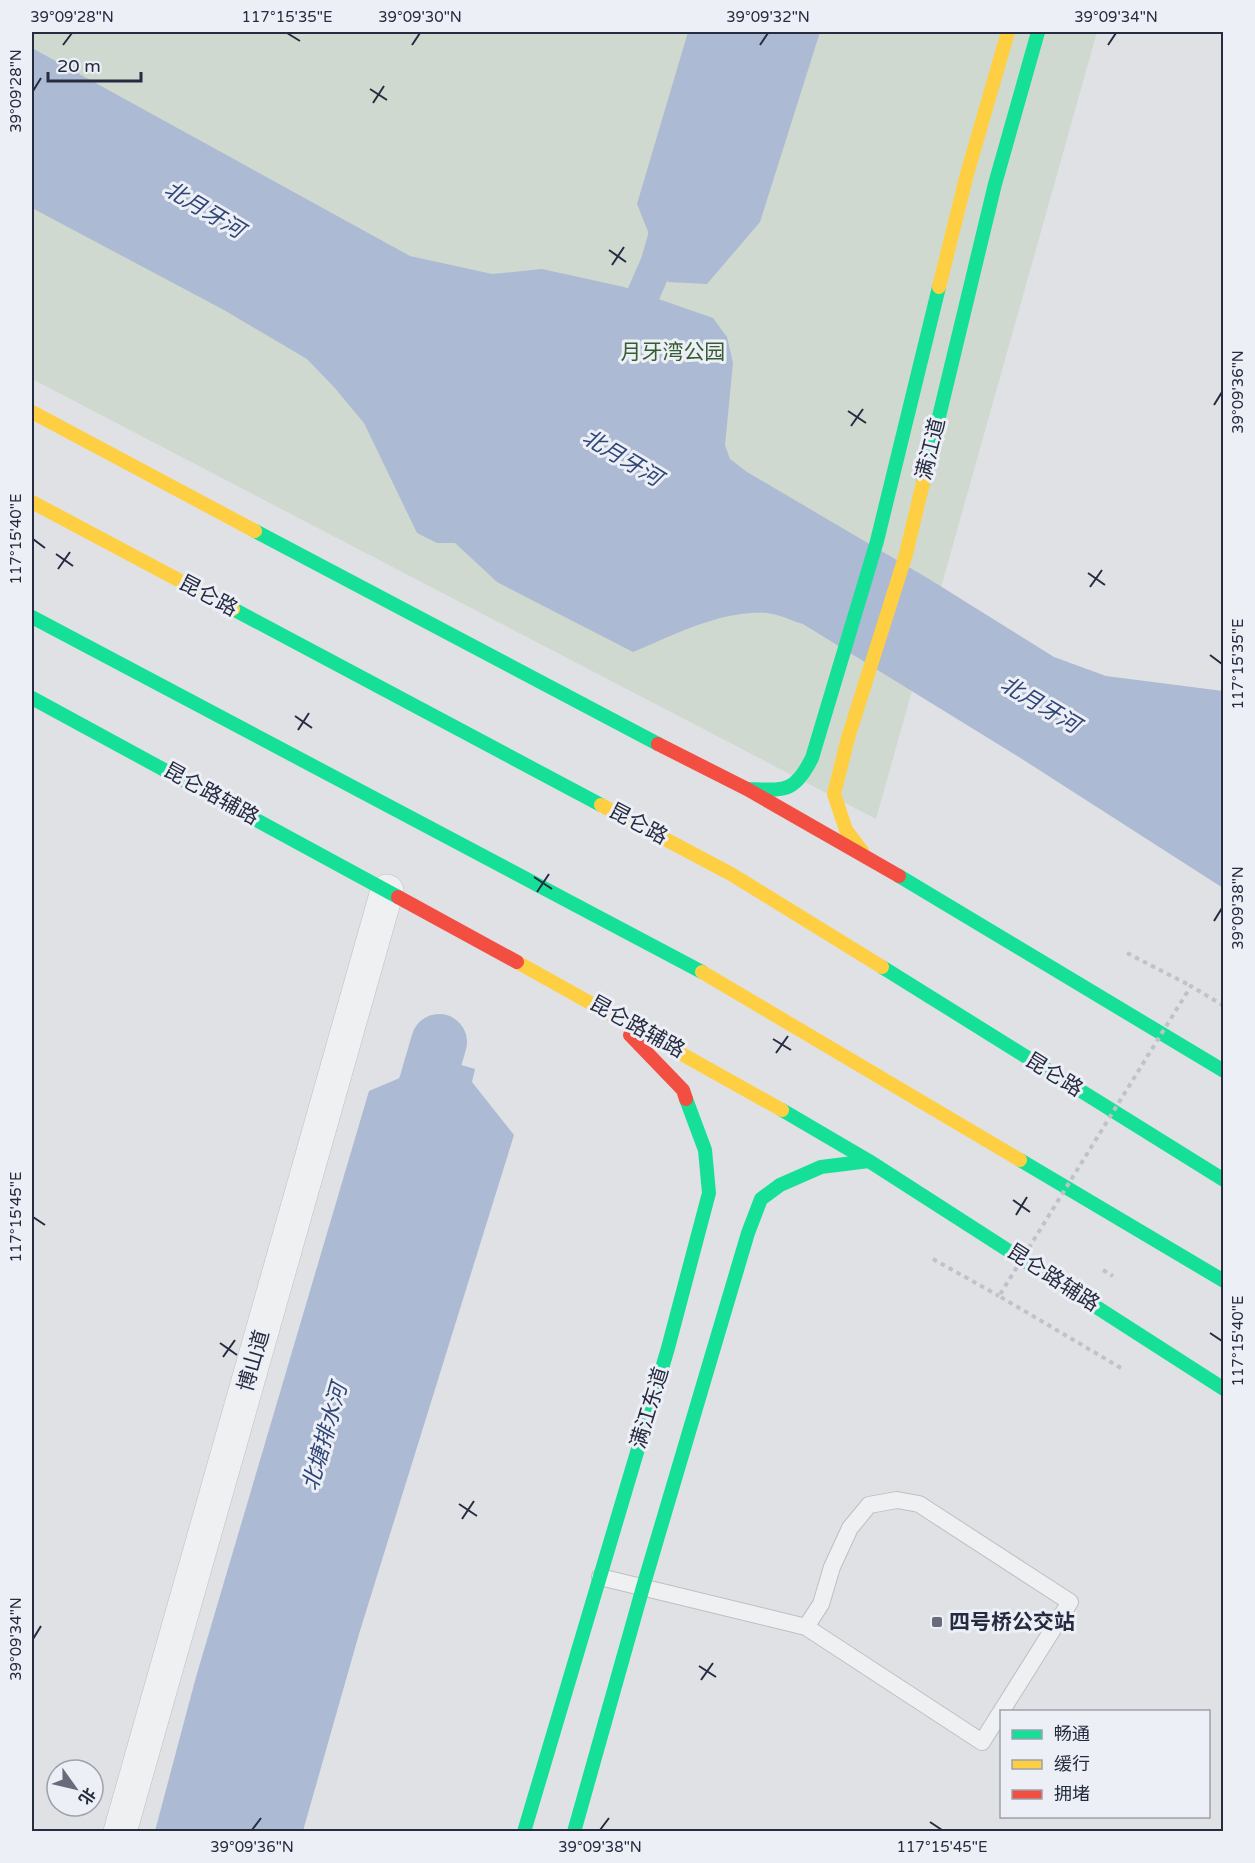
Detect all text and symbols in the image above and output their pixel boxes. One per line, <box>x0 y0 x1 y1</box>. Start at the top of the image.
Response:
text: 39°09'28"N <box>30 8 114 26</box>
text: 117°15'35"E <box>242 8 332 26</box>
text: 39°09'30"N <box>378 8 462 26</box>
text: 39°09'32"N <box>726 8 810 26</box>
text: 39°09'34"N <box>1074 8 1158 26</box>
scale bar <box>48 45 141 83</box>
text: 39°09'28"N <box>7 49 25 133</box>
text: 20 m <box>57 55 101 77</box>
water label: 北月牙河 <box>160 176 252 246</box>
park label: 月牙湾公园 <box>621 340 726 365</box>
text: 39°09'36"N <box>1229 350 1247 434</box>
street label: 满江道 <box>911 415 951 483</box>
water label: 北月牙河 <box>578 424 670 494</box>
text: 117°15'40"E <box>7 494 25 584</box>
street label: 昆仑路 <box>174 570 242 622</box>
text: 117°15'35"E <box>1229 619 1247 709</box>
water label: 北月牙河 <box>996 671 1088 741</box>
street label: 昆仑路辅路 <box>159 758 263 830</box>
street label: 昆仑路 <box>604 798 672 850</box>
text: 39°09'38"N <box>1229 866 1247 950</box>
street label: 昆仑路辅路 <box>585 991 689 1063</box>
street label: 昆仑路 <box>1021 1048 1087 1102</box>
text: 117°15'45"E <box>7 1172 25 1262</box>
street label: 昆仑路辅路 <box>1002 1239 1104 1317</box>
text: 117°15'40"E <box>1229 1296 1247 1386</box>
street label: 博山道 <box>233 1327 275 1395</box>
street label: 满江东道 <box>626 1364 674 1452</box>
water label: 北塘排水河 <box>297 1377 354 1493</box>
text: 39°09'34"N <box>7 1597 25 1681</box>
place label: 四号桥公交站 <box>949 1610 1075 1635</box>
marker: 四号桥公交站 <box>930 1615 944 1629</box>
legend <box>1000 1710 1210 1818</box>
text: 畅通 <box>1054 1723 1090 1745</box>
text: 缓行 <box>1054 1753 1090 1775</box>
north arrow <box>45 1758 105 1818</box>
text: 拥堵 <box>1054 1783 1090 1805</box>
text: 北 <box>74 1784 99 1808</box>
text: 39°09'36"N <box>210 1838 294 1856</box>
text: 39°09'38"N <box>558 1838 642 1856</box>
text: 117°15'45"E <box>897 1838 987 1856</box>

